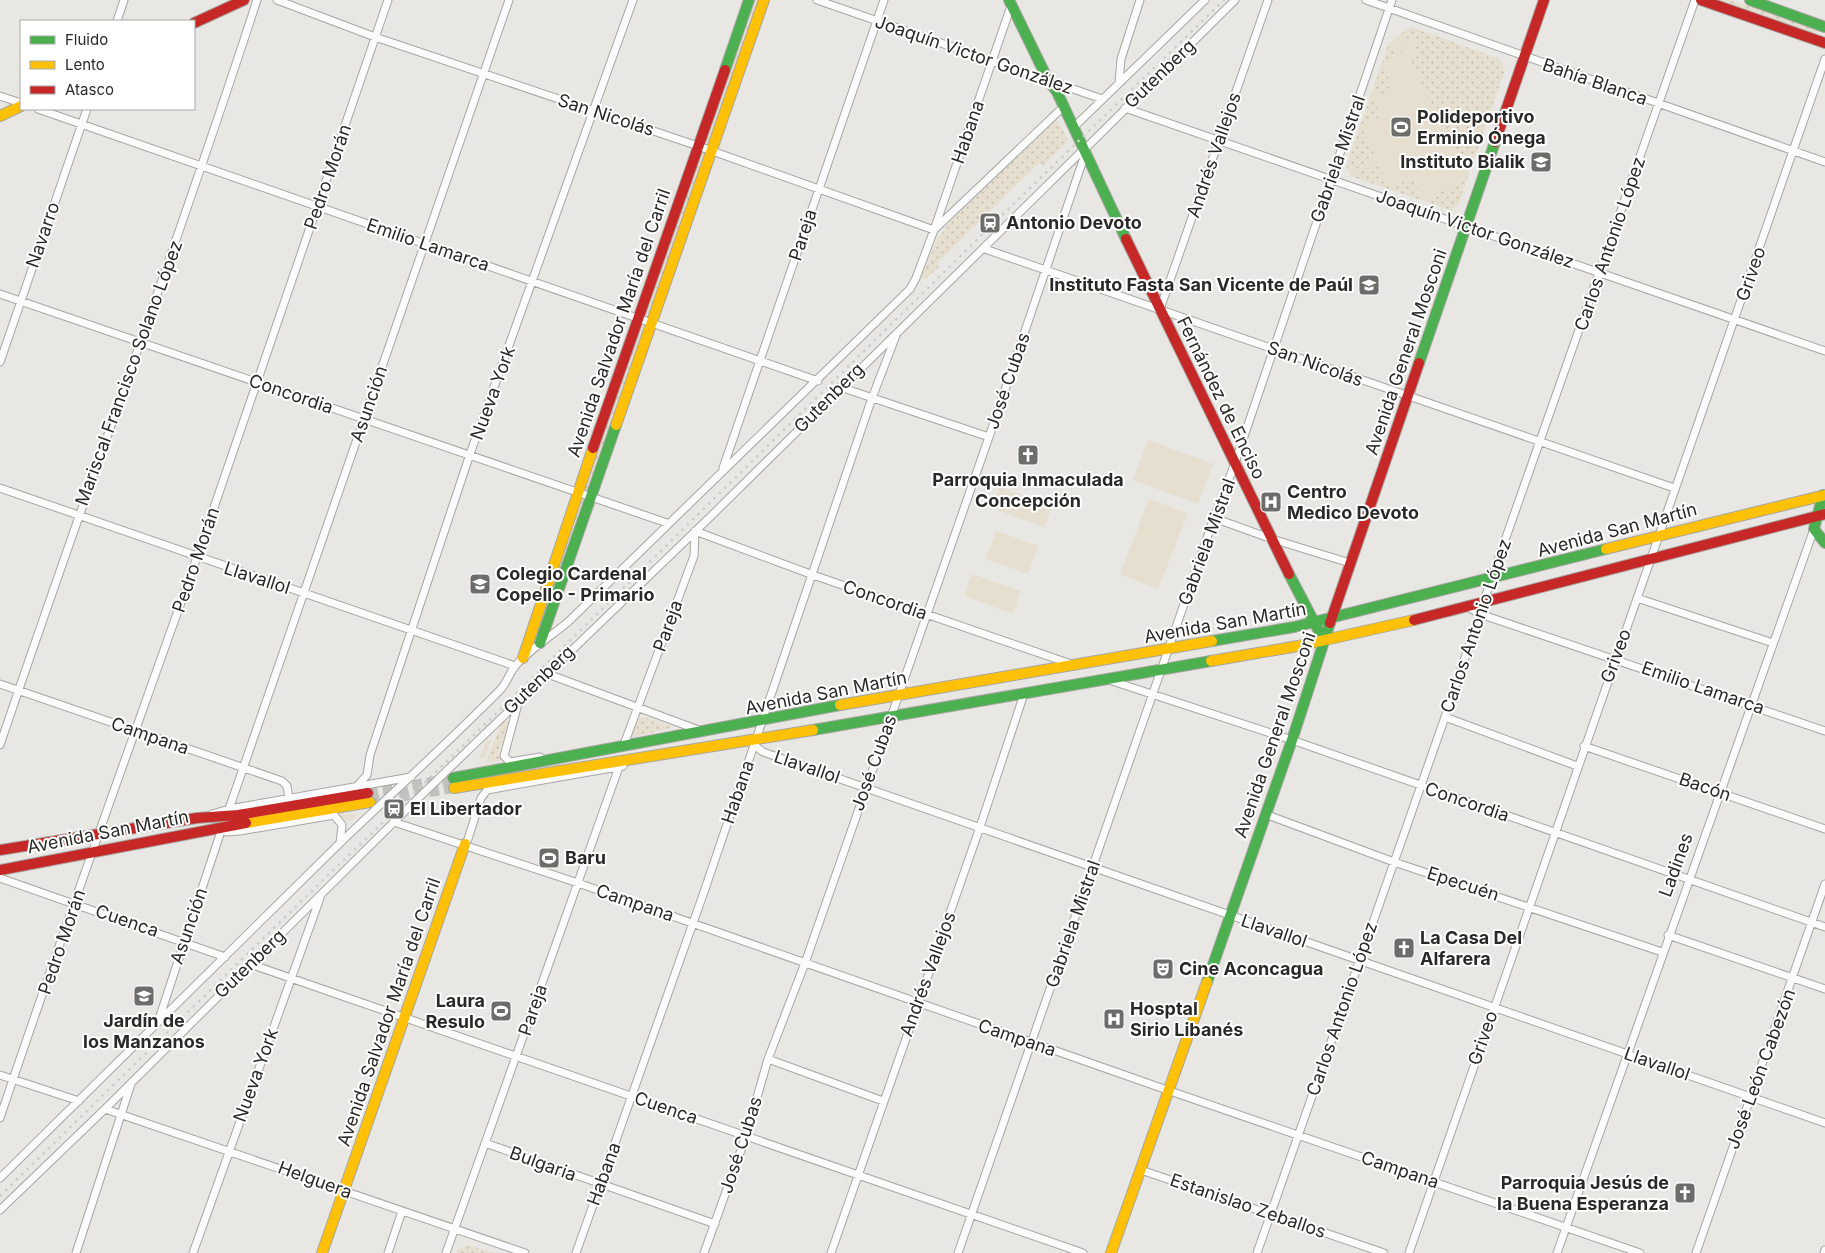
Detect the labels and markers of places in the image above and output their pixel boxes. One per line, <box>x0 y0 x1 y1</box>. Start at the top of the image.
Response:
place label: Polideportivo Erminio Ónega <box>1417 106 1546 148</box>
sports icon: Polideportivo Erminio Ónega <box>1389 115 1413 139</box>
school or university icon: Instituto Bialik <box>1529 150 1553 174</box>
place label: Instituto Bialik <box>1400 151 1526 172</box>
station icon: Antonio Devoto <box>978 211 1002 235</box>
place label: Antonio Devoto <box>1006 212 1142 233</box>
school or university icon: Instituto Fasta San Vicente de Paúl <box>1357 273 1381 297</box>
place label: Instituto Fasta San Vicente de Paúl <box>1049 274 1353 295</box>
church icon: Parroquia Inmaculada Concepción <box>1016 443 1040 467</box>
place label: Parroquia Inmaculada Concepción <box>932 469 1124 511</box>
place label: Centro Medico Devoto <box>1287 481 1419 523</box>
hospital icon: Centro Medico Devoto <box>1259 490 1283 514</box>
place label: Colegio Cardenal Copello - Primario <box>496 563 654 605</box>
school or university icon: Colegio Cardenal Copello - Primario <box>468 572 492 596</box>
station icon: El Libertador <box>382 797 406 821</box>
place label: El Libertador <box>410 798 522 819</box>
sports icon: Baru <box>537 846 561 870</box>
place label: Baru <box>565 847 606 868</box>
place label: La Casa Del Alfarera <box>1420 927 1522 969</box>
church icon: La Casa Del Alfarera <box>1392 936 1416 960</box>
theatre icon: Cine Aconcagua <box>1151 957 1175 981</box>
place label: Cine Aconcagua <box>1179 958 1324 979</box>
school or university icon: Jardín de los Manzanos <box>132 984 156 1008</box>
place label: Laura Resulo <box>425 990 485 1032</box>
place label: Hosptal Sirio Libanés <box>1130 998 1243 1040</box>
sports icon: Laura Resulo <box>489 999 513 1023</box>
hospital icon: Hosptal Sirio Libanés <box>1102 1007 1126 1031</box>
place label: Jardín de los Manzanos <box>83 1010 205 1052</box>
place label: Parroquia Jesús de la Buena Esperanza <box>1497 1172 1669 1214</box>
church icon: Parroquia Jesús de la Buena Esperanza <box>1673 1181 1697 1205</box>

